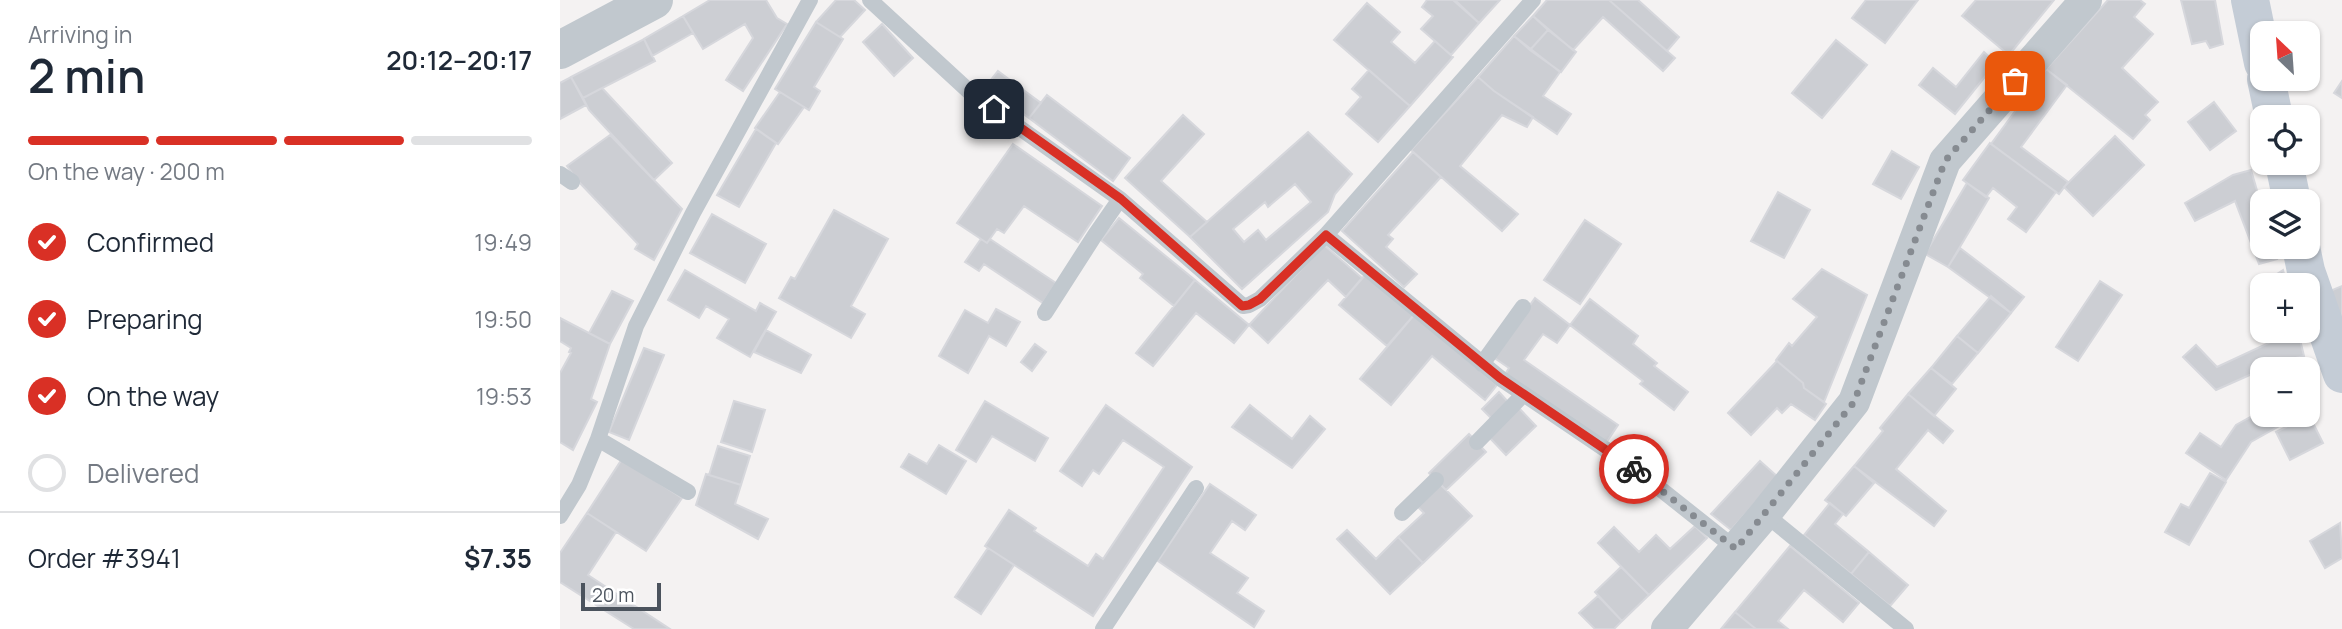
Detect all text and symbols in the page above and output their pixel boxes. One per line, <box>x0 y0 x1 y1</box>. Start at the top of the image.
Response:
text: Arriving in <box>28 18 133 50</box>
north arrow <box>2250 21 2320 91</box>
map controls <box>2250 21 2320 427</box>
text: 20:12–20:17 <box>386 42 532 78</box>
text: 2 min <box>28 44 145 107</box>
pin <box>1985 51 2045 111</box>
icon: bag <box>1996 62 2034 100</box>
pin <box>964 79 1024 139</box>
icon: home <box>975 90 1013 128</box>
button: locate <box>2250 105 2320 175</box>
text: On the way · 200 m <box>28 155 225 187</box>
button: layers <box>2250 189 2320 259</box>
icon: check <box>28 223 66 261</box>
text: Confirmed <box>87 224 214 260</box>
text: 19:49 <box>474 226 532 258</box>
button: + <box>2250 273 2320 343</box>
icon: check <box>28 300 66 338</box>
text: Preparing <box>87 301 203 337</box>
text: 19:50 <box>475 303 532 335</box>
button: − <box>2250 357 2320 427</box>
icon: check <box>28 377 66 415</box>
text: On the way <box>87 378 219 414</box>
text: 19:53 <box>476 380 532 412</box>
courier <box>1599 434 1669 504</box>
icon: bike <box>1615 450 1653 488</box>
text: Delivered <box>87 455 199 491</box>
text: Order #3941 <box>28 540 181 576</box>
text: $7.35 <box>464 540 532 576</box>
scale bar <box>581 580 662 612</box>
text: 20 m <box>592 582 634 608</box>

